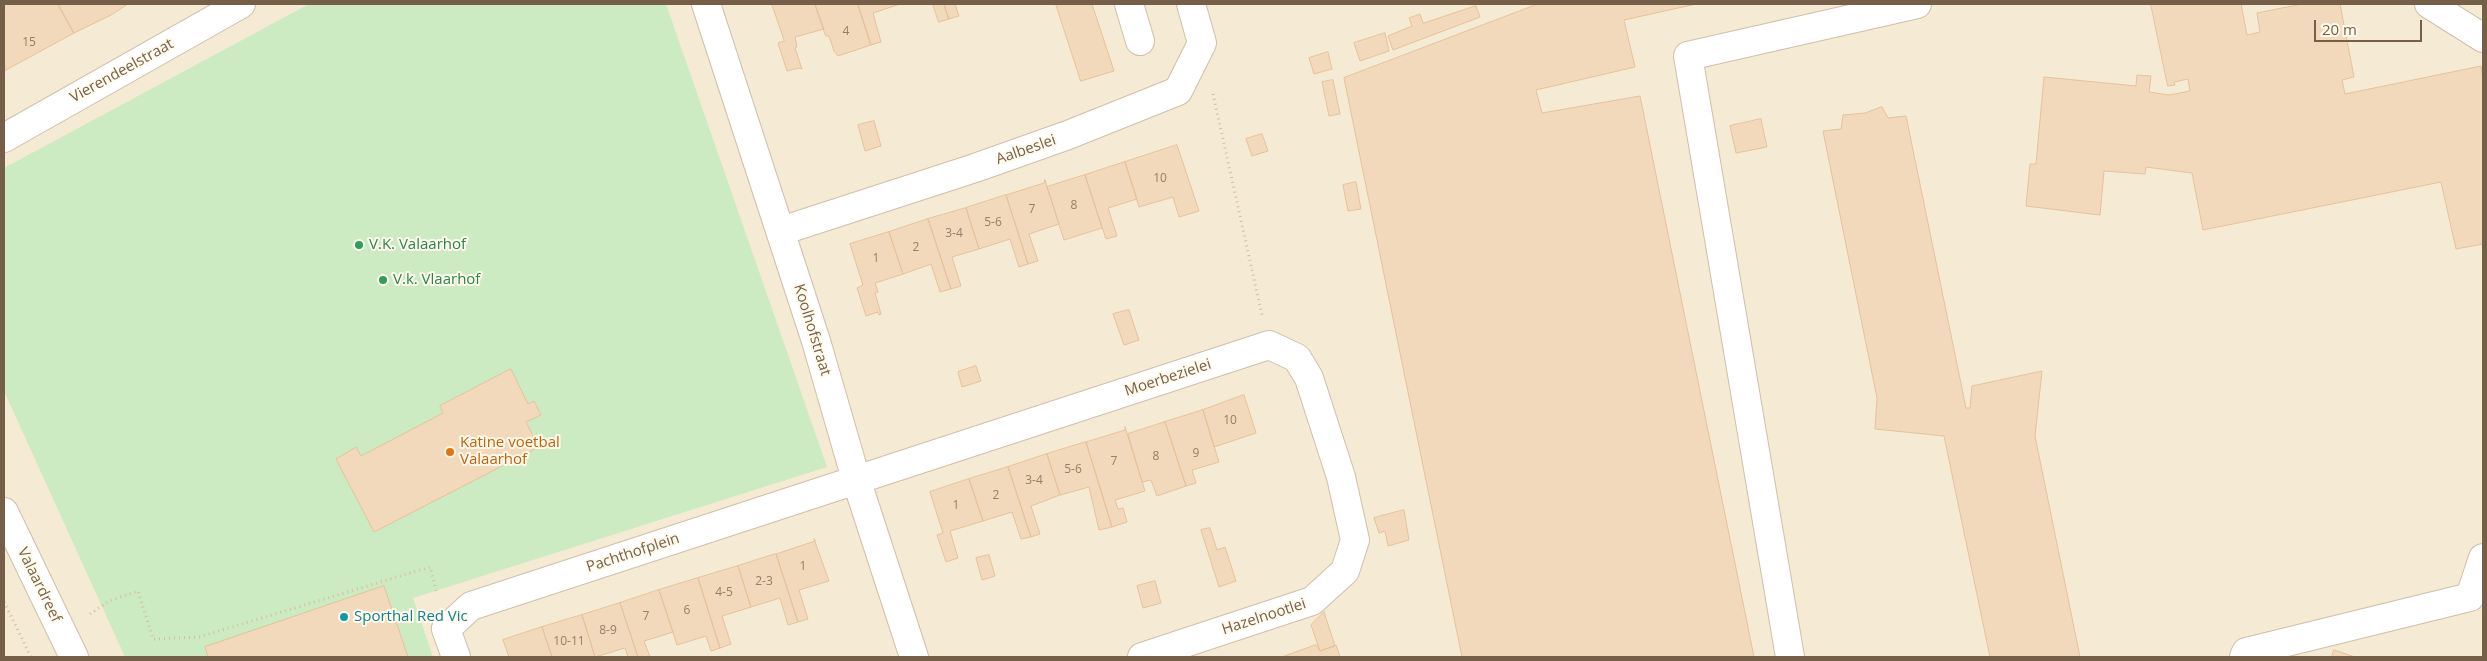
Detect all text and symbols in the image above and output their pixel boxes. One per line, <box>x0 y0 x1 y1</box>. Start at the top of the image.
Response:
scale bar <box>2317 10 2424 42</box>
text: 20 m <box>2322 19 2357 39</box>
house number: 4 <box>843 25 849 39</box>
street label: Vierendeelstraat <box>67 35 177 107</box>
house number: 15 <box>22 36 36 50</box>
street label: Aalbeslei <box>994 131 1058 169</box>
house number: 10 <box>1153 172 1167 186</box>
house number: 8 <box>1071 199 1077 213</box>
house number: 7 <box>1029 203 1035 217</box>
house number: 5-6 <box>984 216 1002 230</box>
house number: 3-4 <box>945 227 963 241</box>
place label: V.K. Valaarhof <box>369 236 466 254</box>
marker: V.K. Valaarhof <box>353 239 365 251</box>
house number: 2 <box>913 241 919 255</box>
house number: 1 <box>873 252 879 266</box>
place label: V.k. Vlaarhof <box>393 271 480 289</box>
marker: V.k. Vlaarhof <box>377 274 389 286</box>
street label: Koolhofstraat <box>790 282 834 378</box>
street label: Moerbezielei <box>1122 356 1214 400</box>
house number: 10 <box>1223 414 1237 428</box>
place label: Katine voetbal Valaarhof <box>460 434 560 469</box>
marker: Katine voetbal Valaarhof <box>444 446 456 458</box>
house number: 9 <box>1193 447 1199 461</box>
house number: 8 <box>1153 450 1159 464</box>
house number: 7 <box>1111 455 1117 469</box>
house number: 5-6 <box>1064 463 1082 477</box>
house number: 3-4 <box>1025 474 1043 488</box>
house number: 2 <box>993 489 999 503</box>
house number: 1 <box>953 499 959 513</box>
street label: Pachthofplein <box>584 529 682 577</box>
street label: Valaardreef <box>13 545 65 625</box>
house number: 1 <box>800 560 806 574</box>
house number: 2-3 <box>755 575 773 589</box>
house number: 4-5 <box>715 586 733 600</box>
street label: Hazelnootlei <box>1220 595 1308 639</box>
house number: 6 <box>684 604 690 618</box>
place label: Sporthal Red Vic <box>354 608 468 626</box>
house number: 7 <box>643 610 649 624</box>
marker: Sporthal Red Vic <box>338 611 350 623</box>
house number: 8-9 <box>599 624 617 638</box>
house number: 10-11 <box>553 635 585 649</box>

